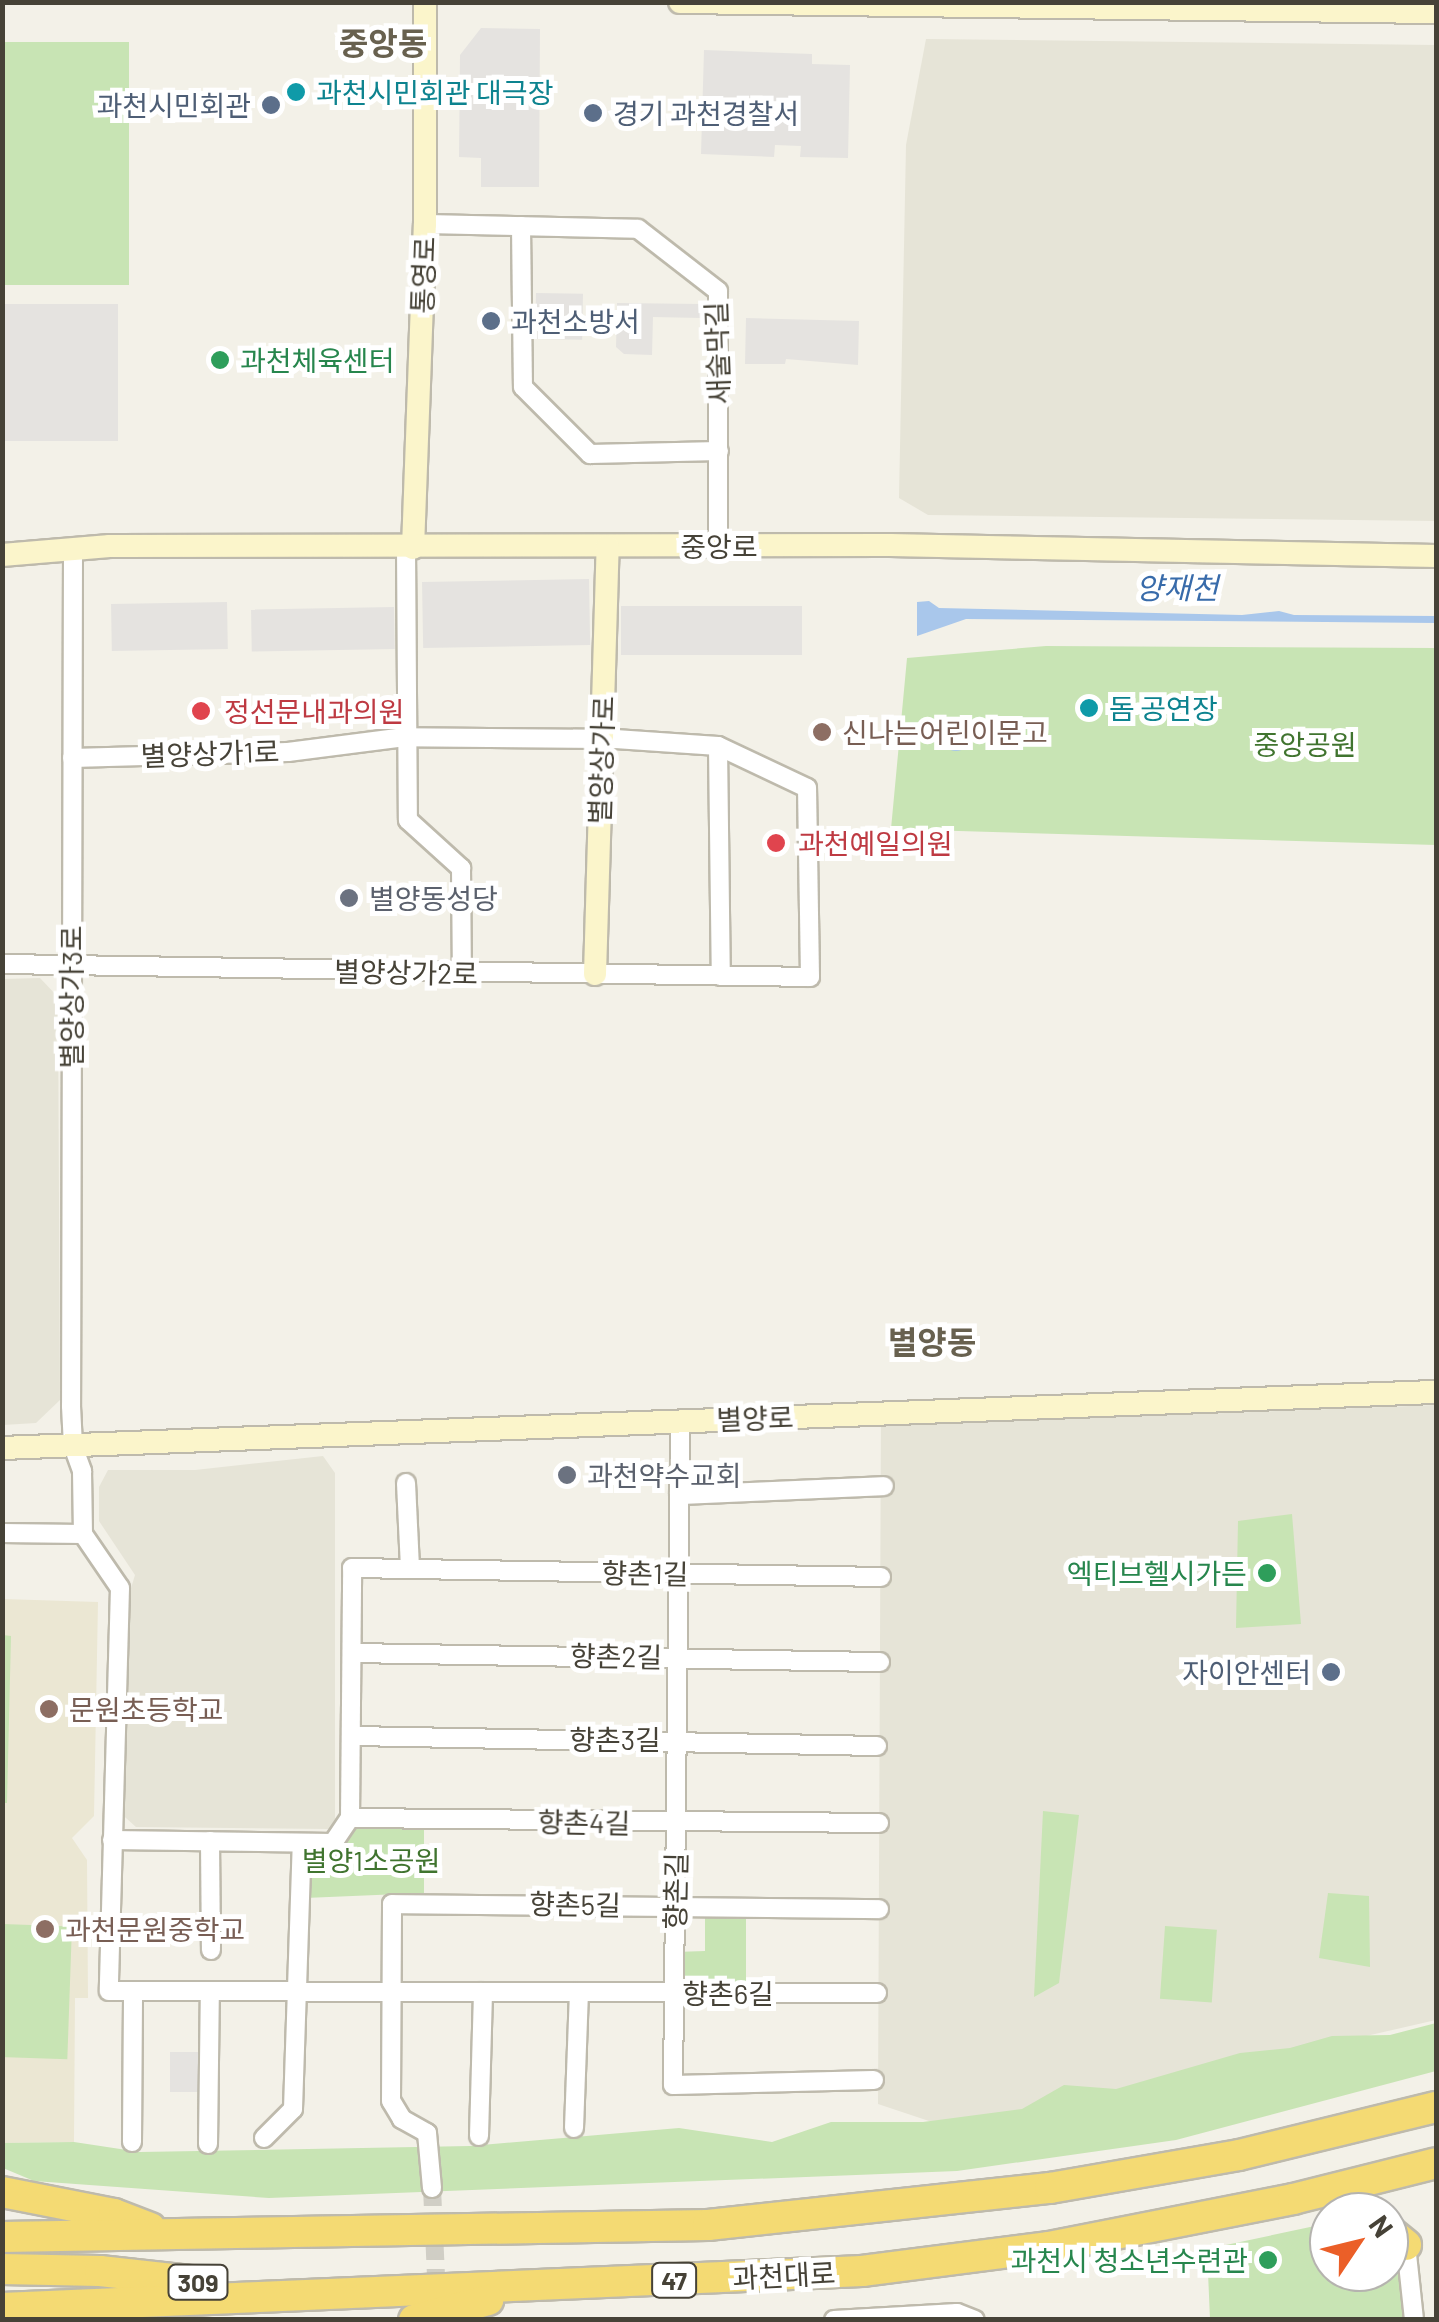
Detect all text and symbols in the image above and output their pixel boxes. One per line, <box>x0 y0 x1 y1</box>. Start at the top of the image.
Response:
district label: 중앙동 <box>339 23 427 61</box>
place label: 과천시민회관 대극장 <box>316 75 553 109</box>
marker: 과천시민회관 대극장 <box>285 81 307 103</box>
place label: 과천시민회관 <box>96 88 251 122</box>
marker: 과천시민회관 <box>260 94 282 116</box>
place label: 경기 과천경찰서 <box>613 96 799 130</box>
marker: 경기 과천경찰서 <box>582 102 604 124</box>
street label: 통영로 <box>405 236 441 314</box>
street label: 새술막길 <box>698 301 736 405</box>
place label: 과천소방서 <box>511 304 640 338</box>
marker: 과천소방서 <box>480 310 502 332</box>
place label: 과천체육센터 <box>240 343 395 377</box>
marker: 과천체육센터 <box>209 349 231 371</box>
street label: 중앙로 <box>680 529 758 563</box>
water label: 양재천 <box>1136 569 1218 605</box>
place label: 돔 공연장 <box>1109 691 1218 725</box>
place label: 정선문내과의원 <box>224 694 404 728</box>
street label: 별양상가로 <box>582 695 620 825</box>
marker: 돔 공연장 <box>1078 697 1100 719</box>
marker: 정선문내과의원 <box>188 698 214 724</box>
place label: 신나는어린이문고 <box>842 715 1048 749</box>
marker: 신나는어린이문고 <box>811 721 833 743</box>
park label: 중앙공원 <box>1253 727 1357 761</box>
street label: 별양상가1로 <box>140 734 280 772</box>
place label: 과천예일의원 <box>798 826 953 860</box>
marker: 과천예일의원 <box>763 830 789 856</box>
place label: 별양동성당 <box>369 881 498 915</box>
marker: 별양동성당 <box>338 887 360 909</box>
street label: 별양상가3로 <box>54 925 88 1069</box>
street label: 별양상가2로 <box>334 954 478 990</box>
district label: 별양동 <box>888 1322 976 1360</box>
street label: 별양로 <box>716 1400 794 1436</box>
place label: 과천약수교회 <box>587 1458 742 1492</box>
marker: 과천약수교회 <box>556 1464 578 1486</box>
street label: 향촌1길 <box>601 1555 689 1591</box>
place label: 엑티브헬시가든 <box>1067 1556 1247 1590</box>
marker: 엑티브헬시가든 <box>1256 1562 1278 1584</box>
street label: 향촌2길 <box>570 1638 662 1674</box>
place label: 자이안센터 <box>1182 1655 1311 1689</box>
marker: 자이안센터 <box>1320 1661 1342 1683</box>
place label: 문원초등학교 <box>69 1692 224 1726</box>
marker: 문원초등학교 <box>38 1698 60 1720</box>
street label: 향촌3길 <box>569 1722 661 1756</box>
street label: 향촌4길 <box>537 1804 631 1840</box>
park label: 별양1소공원 <box>302 1843 440 1877</box>
street label: 향촌길 <box>658 1852 692 1930</box>
street label: 향촌5길 <box>529 1886 621 1922</box>
place label: 과천문원중학교 <box>65 1912 245 1946</box>
marker: 과천문원중학교 <box>34 1918 56 1940</box>
street label: 향촌6길 <box>682 1976 774 2010</box>
north arrow <box>1309 2192 1409 2292</box>
text: N <box>1363 2209 1401 2243</box>
place label: 과천시 청소년수련관 <box>1011 2243 1248 2277</box>
marker: 과천시 청소년수련관 <box>1257 2249 1279 2271</box>
street label: 과천대로 <box>732 2256 836 2294</box>
road number: 47 <box>649 2260 699 2300</box>
road number: 309 <box>166 2262 230 2302</box>

